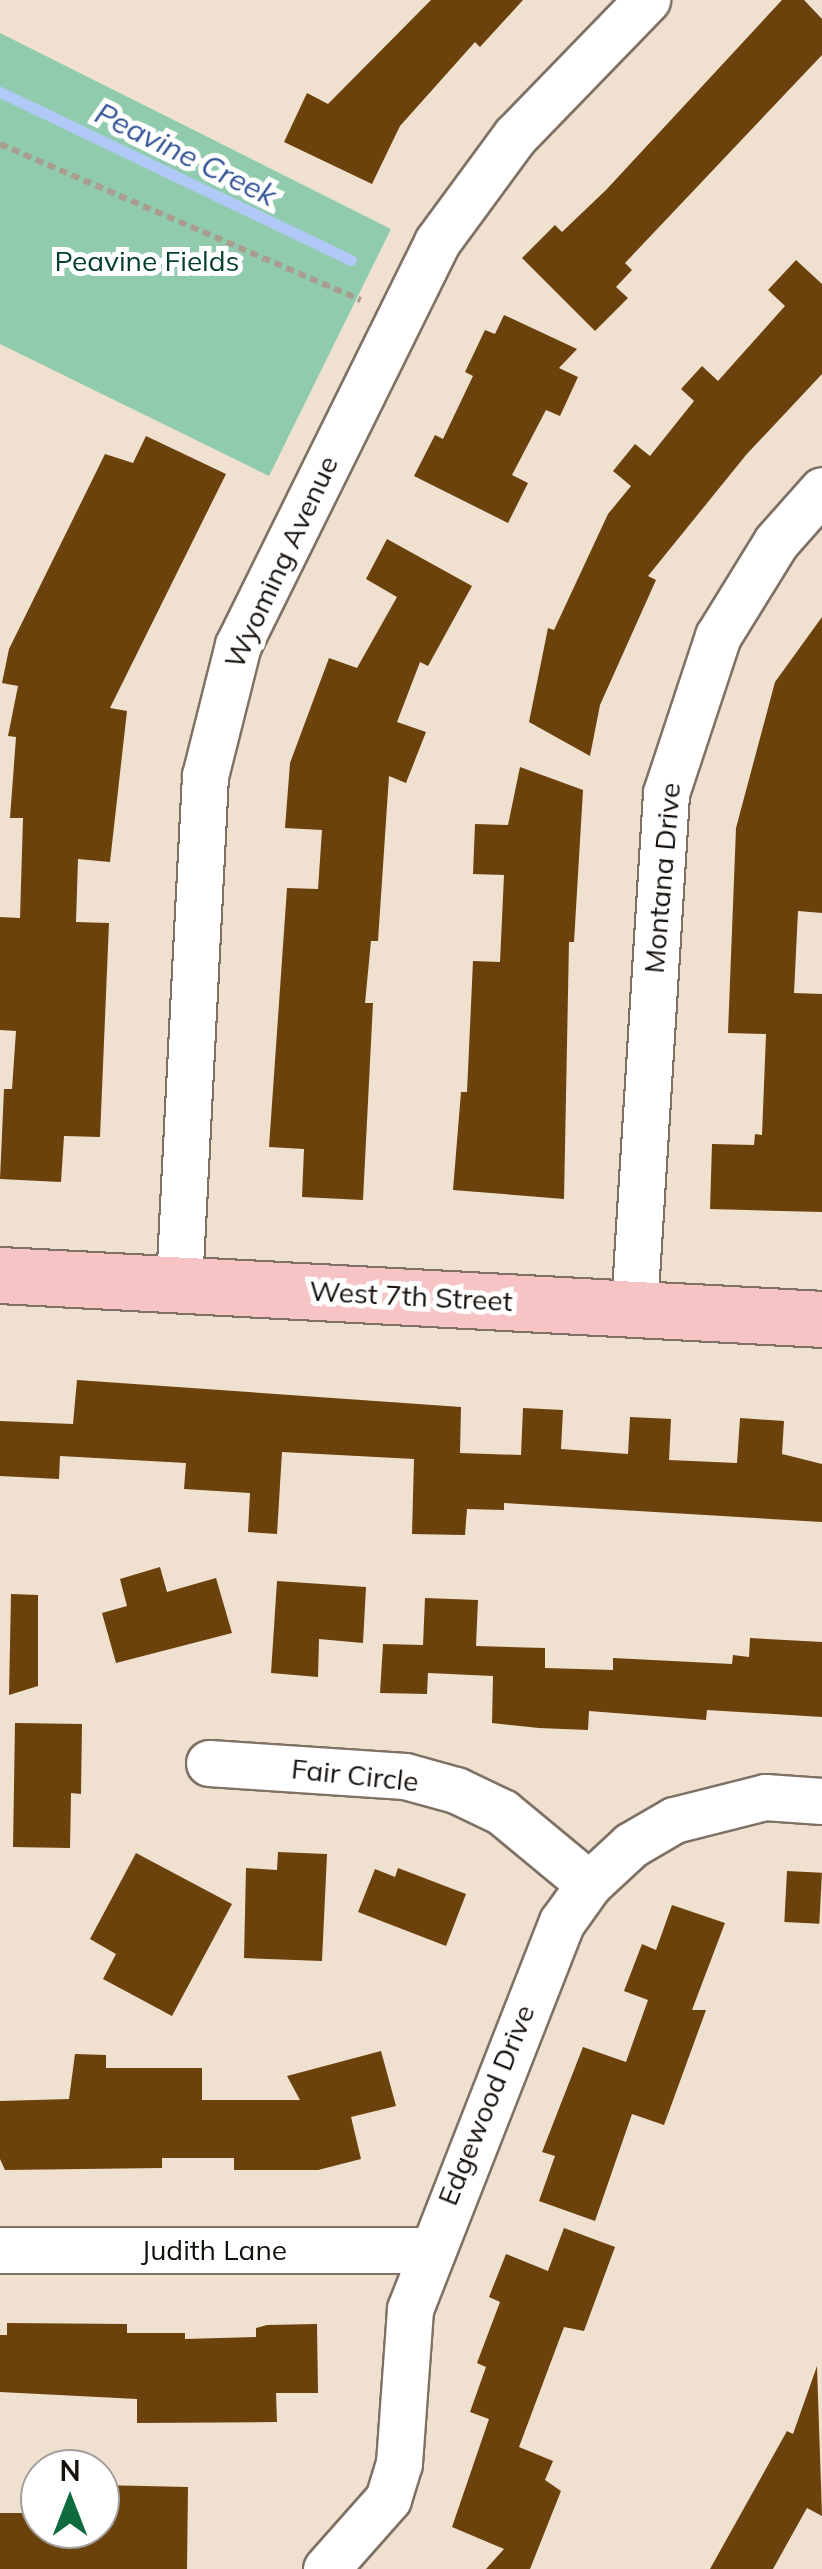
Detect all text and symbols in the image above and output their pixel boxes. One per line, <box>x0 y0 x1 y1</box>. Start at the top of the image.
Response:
water label: Peavine Creek <box>90 95 282 213</box>
park label: Peavine Fields <box>55 244 239 278</box>
street label: Wyoming Avenue <box>217 450 345 674</box>
street label: Montana Drive <box>637 781 687 975</box>
street label: West 7th Street <box>309 1274 513 1318</box>
street label: Fair Circle <box>290 1752 420 1798</box>
street label: Edgewood Drive <box>431 2000 541 2210</box>
street label: Judith Lane <box>141 2233 287 2267</box>
north arrow <box>20 2449 120 2549</box>
text: N <box>59 2453 81 2488</box>

